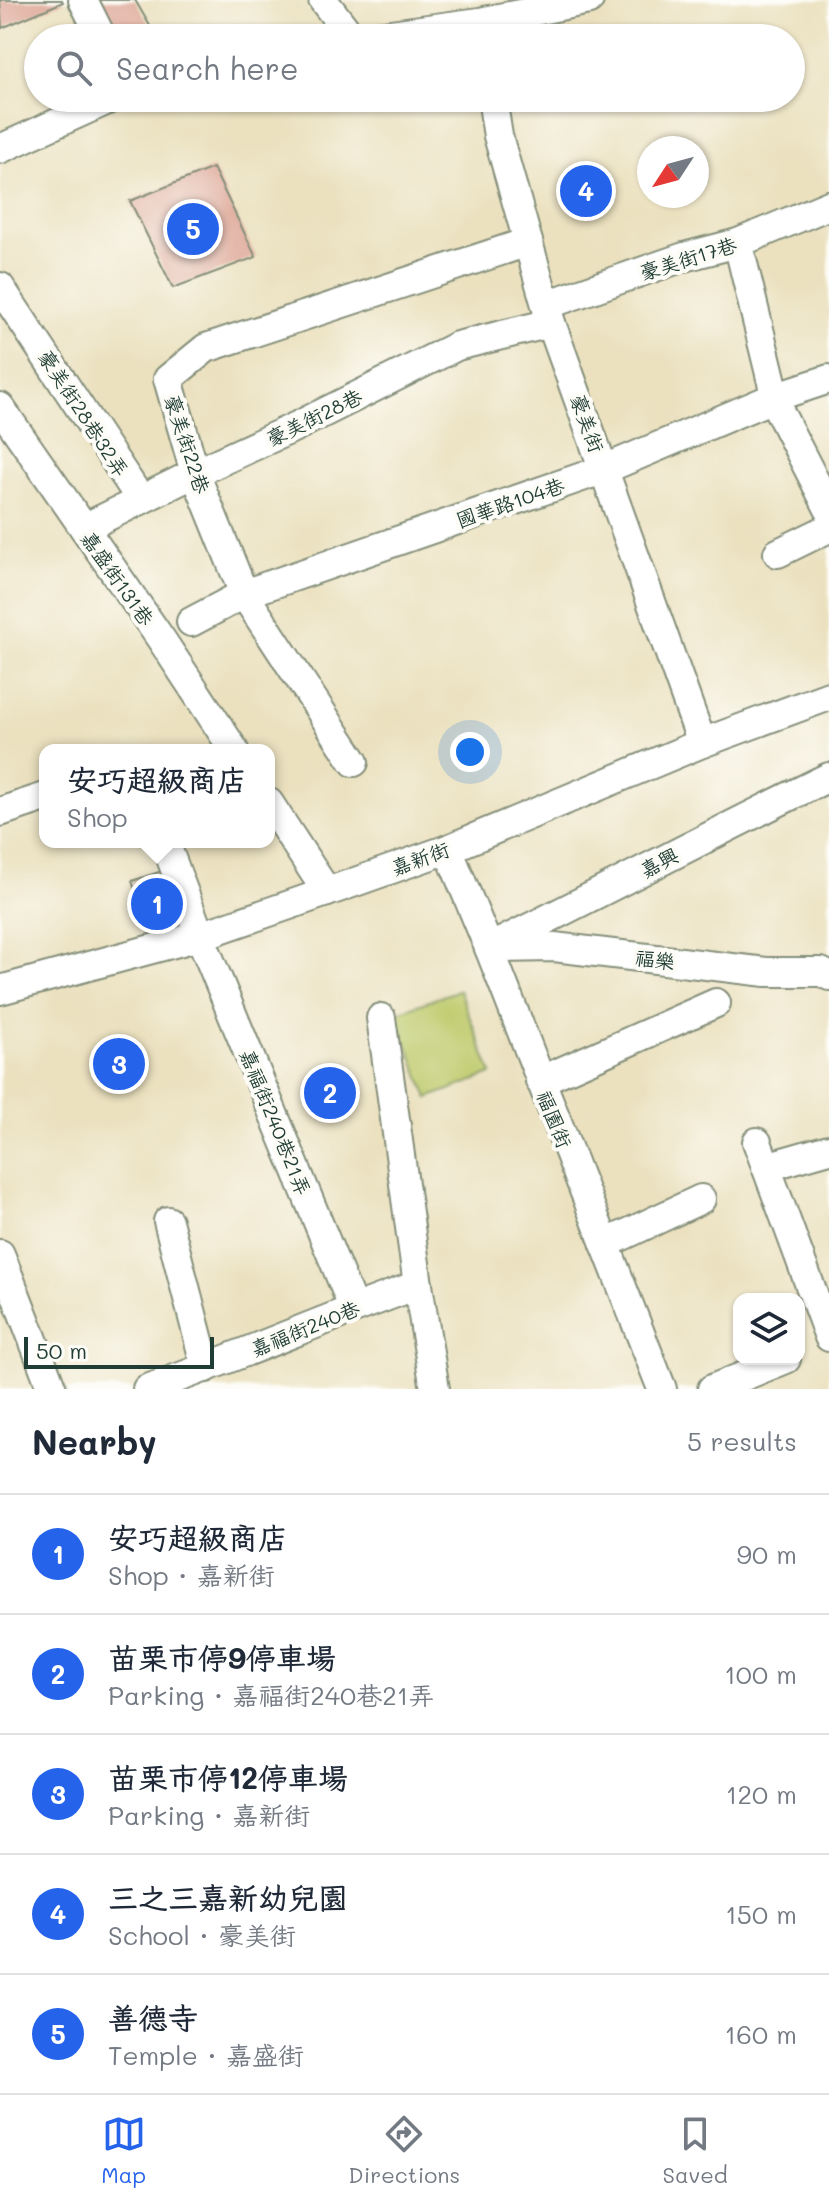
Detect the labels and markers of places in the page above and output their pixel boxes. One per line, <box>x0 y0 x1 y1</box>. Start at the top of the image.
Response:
pin: 4 <box>560 161 612 221</box>
pin: 5 <box>167 199 219 259</box>
pin: 1 <box>131 874 183 934</box>
pin: 3 <box>93 1034 145 1094</box>
pin: 2 <box>304 1063 356 1123</box>

